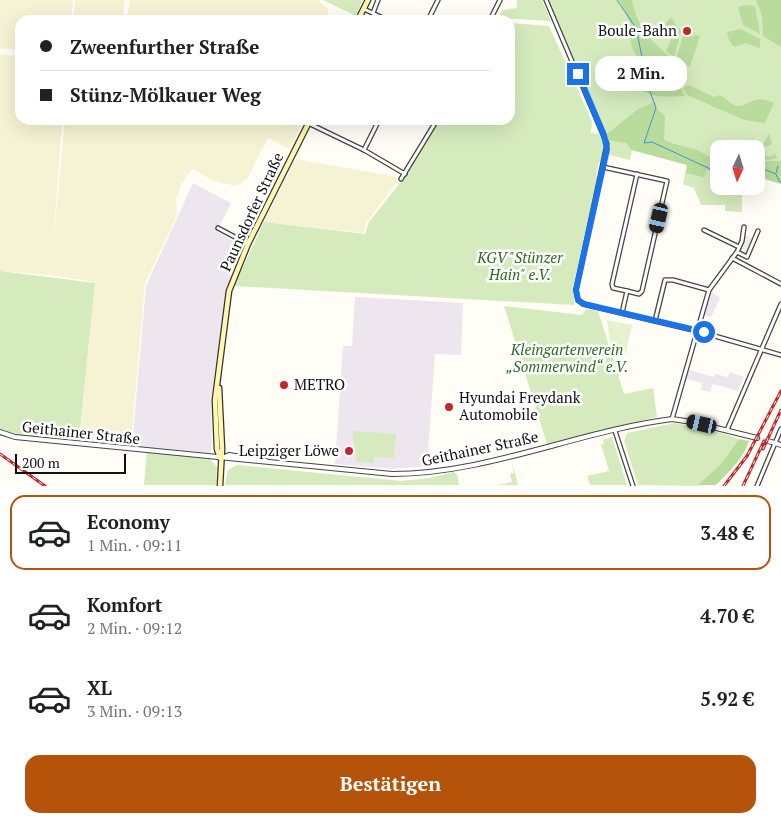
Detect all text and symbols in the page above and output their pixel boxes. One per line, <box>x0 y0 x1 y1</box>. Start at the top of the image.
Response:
place label: Boule-Bahn <box>598 20 677 40</box>
marker: Boule-Bahn <box>681 25 693 37</box>
text: Zweenfurther Straße <box>70 34 259 59</box>
callout: 2 Min. <box>596 56 688 92</box>
text: 2 Min. <box>617 62 665 84</box>
route end <box>567 63 589 85</box>
text: Stünz-Mölkauer Weg <box>70 82 261 107</box>
north arrow <box>710 140 765 195</box>
map controls <box>710 140 765 195</box>
street label: Paunsdorfer Straße <box>215 149 287 274</box>
car <box>648 202 669 234</box>
park label: KGV "Stünzer Hain" e.V. <box>476 247 564 284</box>
route start <box>693 321 715 343</box>
park label: Kleingartenverein „Sommerwind“ e.V. <box>506 339 628 376</box>
place label: METRO <box>294 374 345 394</box>
marker: METRO <box>278 379 290 391</box>
place label: Hyundai Freydank Automobile <box>459 387 581 424</box>
marker: Hyundai Freydank Automobile <box>443 401 455 413</box>
car <box>685 413 718 435</box>
street label: Geithainer Straße <box>21 416 141 448</box>
street label: Geithainer Straße <box>420 426 540 470</box>
place label: Leipziger Löwe <box>239 440 339 460</box>
marker: Leipziger Löwe <box>343 445 355 457</box>
scale bar <box>15 450 126 474</box>
text: 200 m <box>22 453 60 472</box>
text: Economy <box>87 509 170 534</box>
icon: car <box>27 510 72 555</box>
text: 3.48 € <box>700 520 754 545</box>
text: 1 Min. · 09:11 <box>87 534 182 556</box>
text: Komfort <box>87 592 162 617</box>
icon: car <box>27 593 72 638</box>
text: 4.70 € <box>700 603 754 628</box>
text: 2 Min. · 09:12 <box>87 617 182 639</box>
text: XL <box>87 675 112 700</box>
icon: car <box>27 676 72 721</box>
text: 5.92 € <box>700 686 754 711</box>
text: 3 Min. · 09:13 <box>87 700 182 722</box>
button: Bestätigen <box>25 755 756 813</box>

